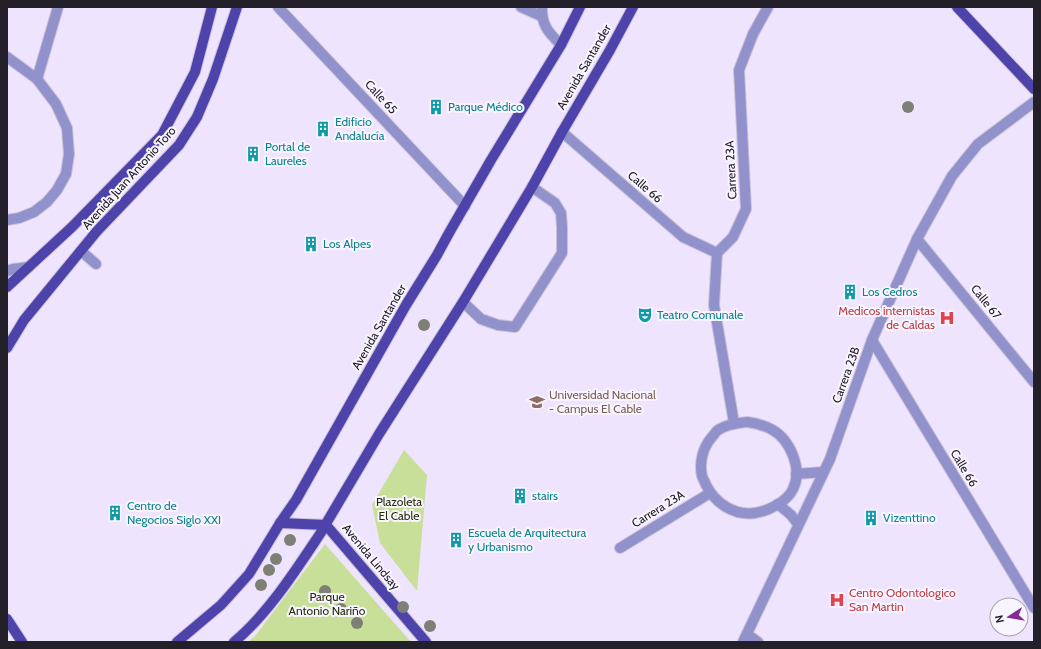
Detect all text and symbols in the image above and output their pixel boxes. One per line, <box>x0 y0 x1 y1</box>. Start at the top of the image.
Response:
street label: Avenida Santander <box>553 21 614 112</box>
street label: Calle 65 <box>362 77 401 117</box>
building icon: Parque Médico <box>427 98 445 116</box>
place label: Parque Médico <box>448 99 523 114</box>
place label: Edificio Andalucía <box>335 114 385 143</box>
building icon: Edificio Andalucía <box>314 120 332 138</box>
street label: Avenida Juan Antonio Toro <box>79 123 179 232</box>
place label: Portal de Laureles <box>265 139 310 168</box>
street label: Carrera 23A <box>721 140 740 200</box>
building icon: Portal de Laureles <box>244 145 262 163</box>
street label: Calle 66 <box>625 167 666 206</box>
building icon: Los Alpes <box>302 235 320 253</box>
place label: Los Alpes <box>323 236 371 251</box>
street label: Avenida Santander <box>348 281 409 372</box>
street label: Calle 67 <box>968 281 1005 322</box>
building icon: Los Cedros <box>841 283 859 301</box>
place label: Los Cedros <box>862 284 917 299</box>
place label: Medicos internistas de Caldas <box>838 303 935 332</box>
theatre icon: Teatro Comunale <box>636 306 654 324</box>
place label: Teatro Comunale <box>657 307 743 322</box>
hospital icon: Medicos internistas de Caldas <box>938 309 956 327</box>
street label: Carrera 23B <box>828 345 863 405</box>
place label: Universidad Nacional - Campus El Cable <box>549 387 656 416</box>
school or university icon: Universidad Nacional - Campus El Cable <box>528 393 546 411</box>
street label: Calle 66 <box>947 446 982 489</box>
street label: Carrera 23A <box>629 486 687 531</box>
building icon: stairs <box>511 487 529 505</box>
place label: stairs <box>532 488 558 503</box>
park label: Plazoleta El Cable <box>376 494 422 523</box>
place label: Centro de Negocios Siglo XXI <box>127 498 221 527</box>
building icon: Centro de Negocios Siglo XXI <box>106 504 124 522</box>
building icon: Vizenttino <box>862 509 880 527</box>
place label: Vizenttino <box>883 510 936 525</box>
street label: Avenida Lindsay <box>339 521 403 593</box>
place label: Escuela de Arquitectura y Urbanismo <box>468 525 586 554</box>
building icon: Escuela de Arquitectura y Urbanismo <box>447 531 465 549</box>
place label: Centro Odontologico San Martin <box>849 585 956 614</box>
park label: Parque Antonio Nariño <box>289 589 366 618</box>
hospital icon: Centro Odontologico San Martin <box>828 591 846 609</box>
north arrow <box>989 597 1029 637</box>
text: N <box>992 614 1007 624</box>

